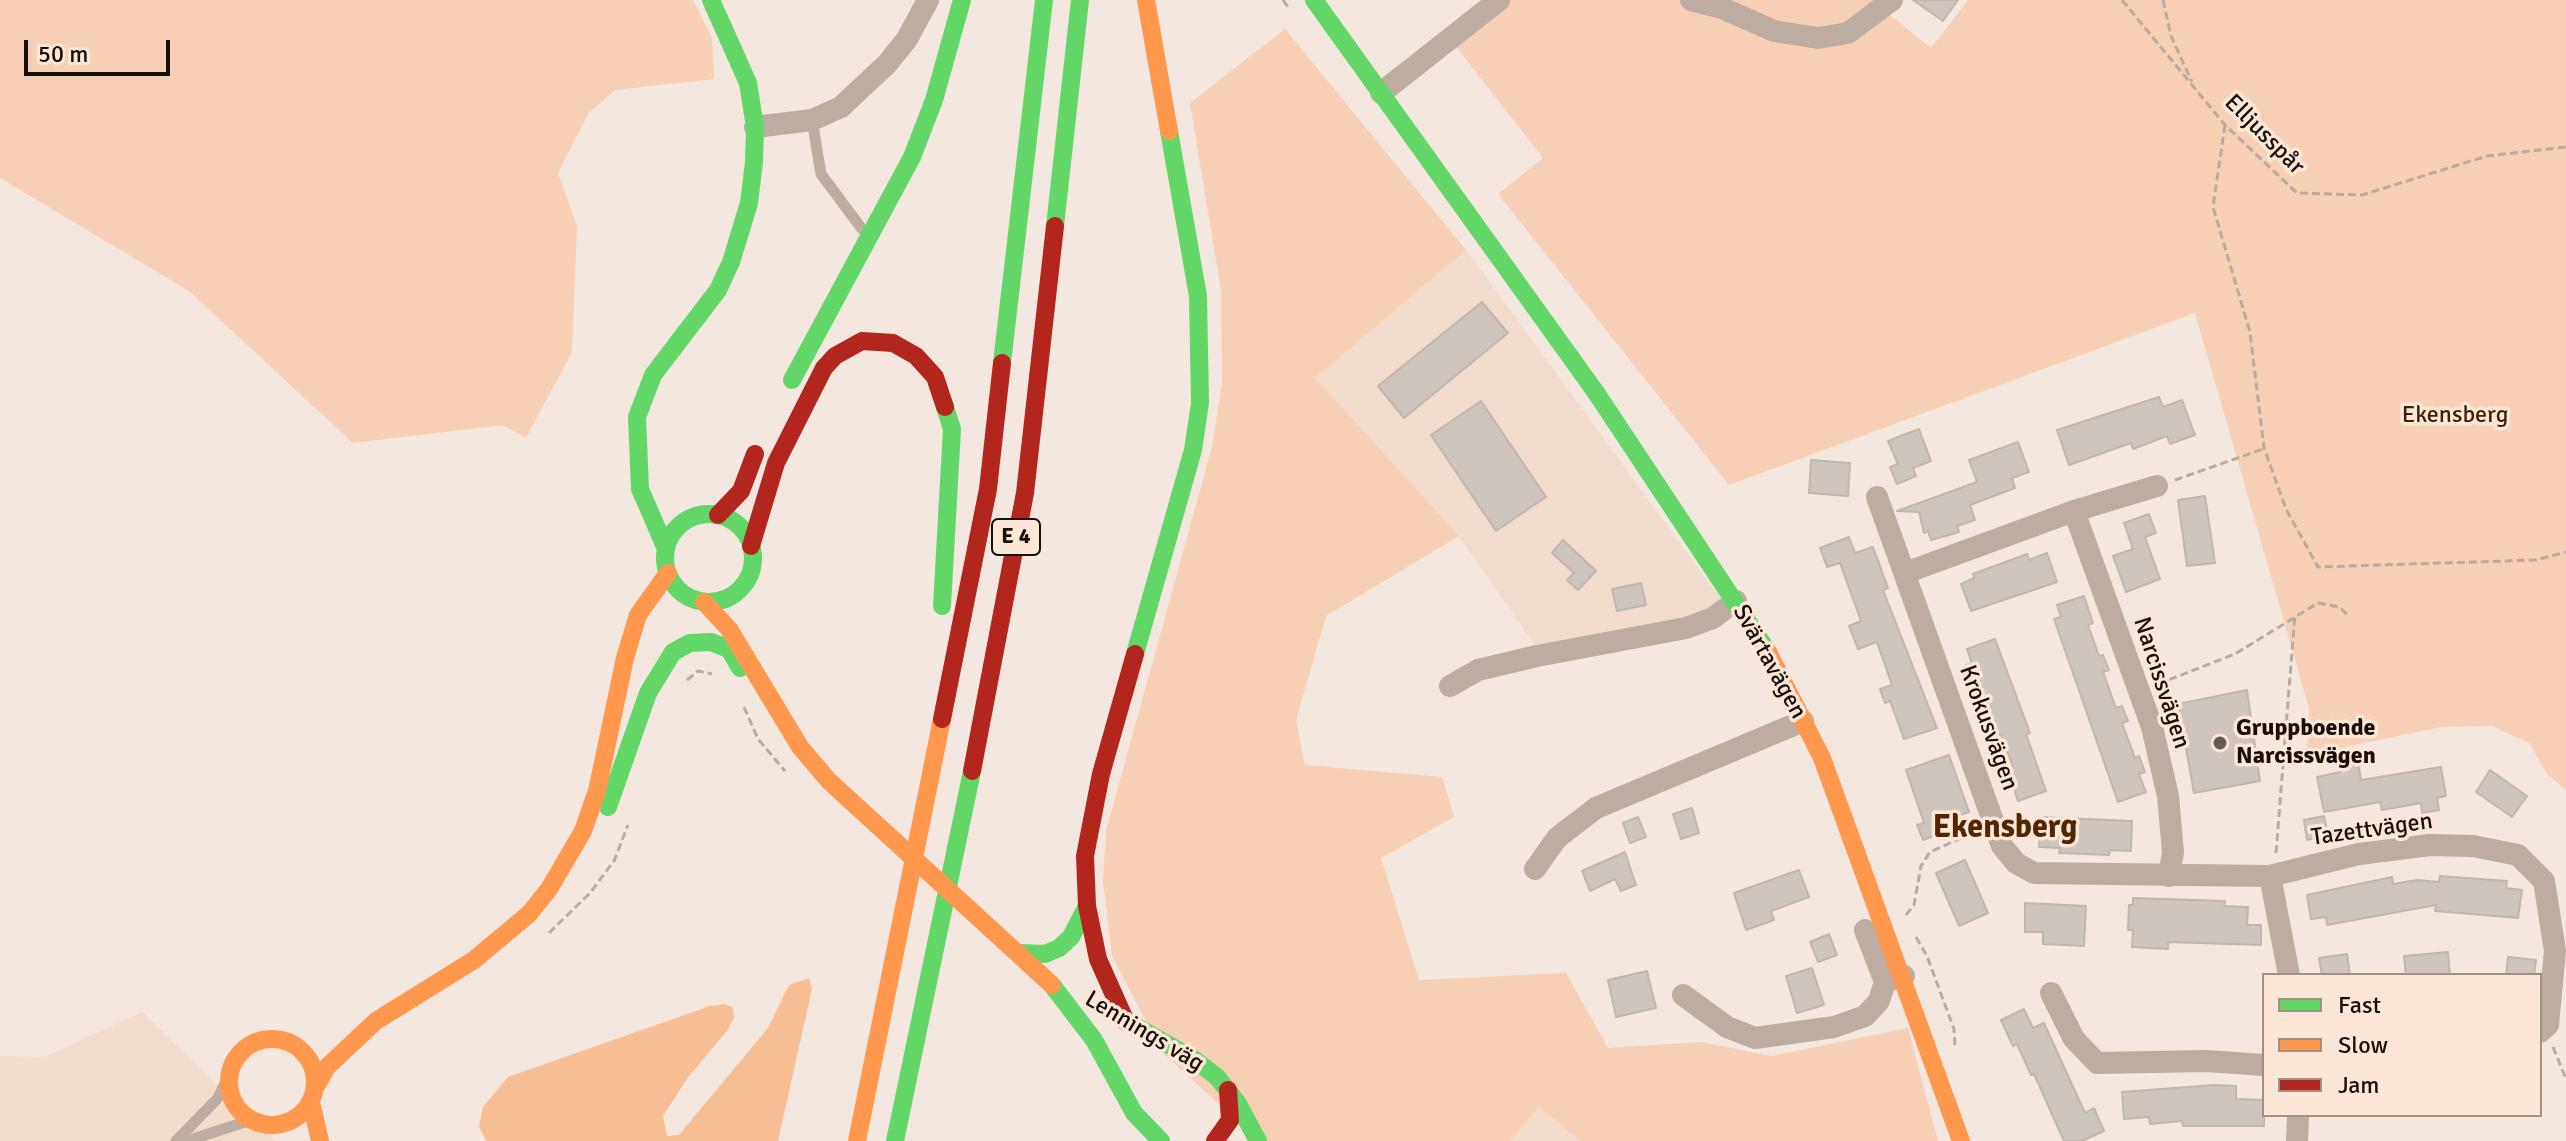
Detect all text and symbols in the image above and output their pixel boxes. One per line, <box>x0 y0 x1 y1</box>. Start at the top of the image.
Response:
scale bar <box>28 24 174 74</box>
text: 50 m <box>38 39 88 69</box>
street label: Elljusspår <box>2218 89 2310 181</box>
park label: Ekensberg <box>2402 402 2508 430</box>
road number: E 4 <box>992 519 1040 555</box>
street label: Svärtavägen <box>1726 600 1812 724</box>
street label: Narcissvägen <box>2126 614 2196 752</box>
street label: Krokusvägen <box>1952 661 2024 795</box>
place label: Gruppboende Narcissvägen <box>2236 715 2376 771</box>
marker: Gruppboende Narcissvägen <box>2211 734 2229 752</box>
street label: Tazettvägen <box>2309 807 2435 853</box>
district label: Ekensberg <box>1933 810 2077 848</box>
legend <box>2262 973 2542 1117</box>
street label: Lennings väg <box>1079 985 1209 1079</box>
text: Fast <box>2338 990 2381 1020</box>
text: Slow <box>2338 1030 2388 1060</box>
text: Jam <box>2338 1070 2379 1100</box>

